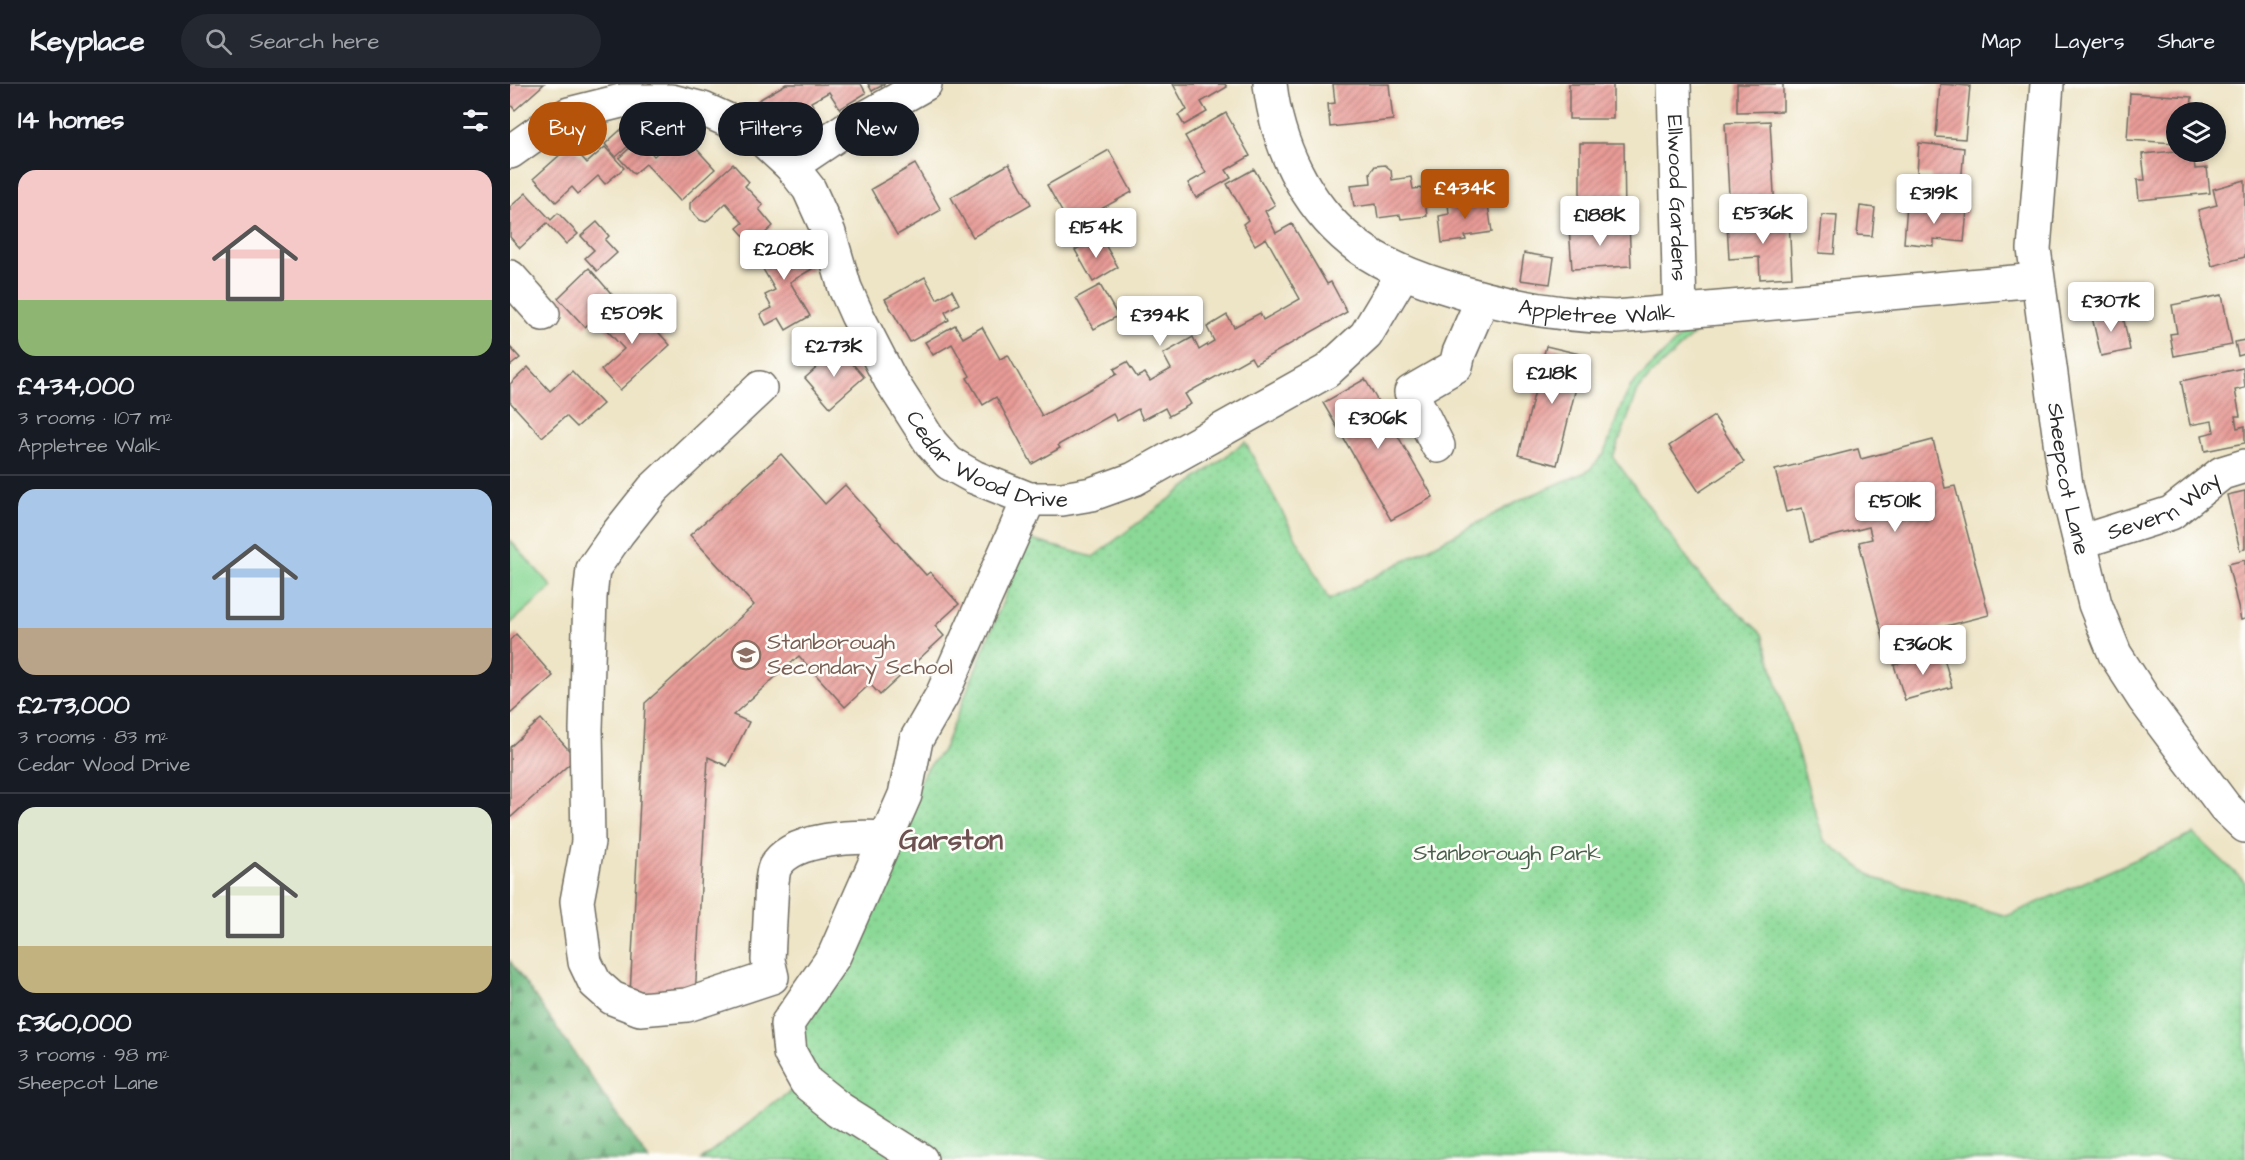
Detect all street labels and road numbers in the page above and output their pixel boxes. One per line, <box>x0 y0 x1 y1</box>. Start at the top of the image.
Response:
street label: Ellwood Gardens <box>1659 114 1695 282</box>
street label: Appletree Walk <box>1516 291 1676 333</box>
street label: Sheepcot Lane <box>2040 401 2098 558</box>
street label: Cedar Wood Drive <box>899 404 1068 515</box>
street label: Severn Way <box>2103 464 2228 548</box>

